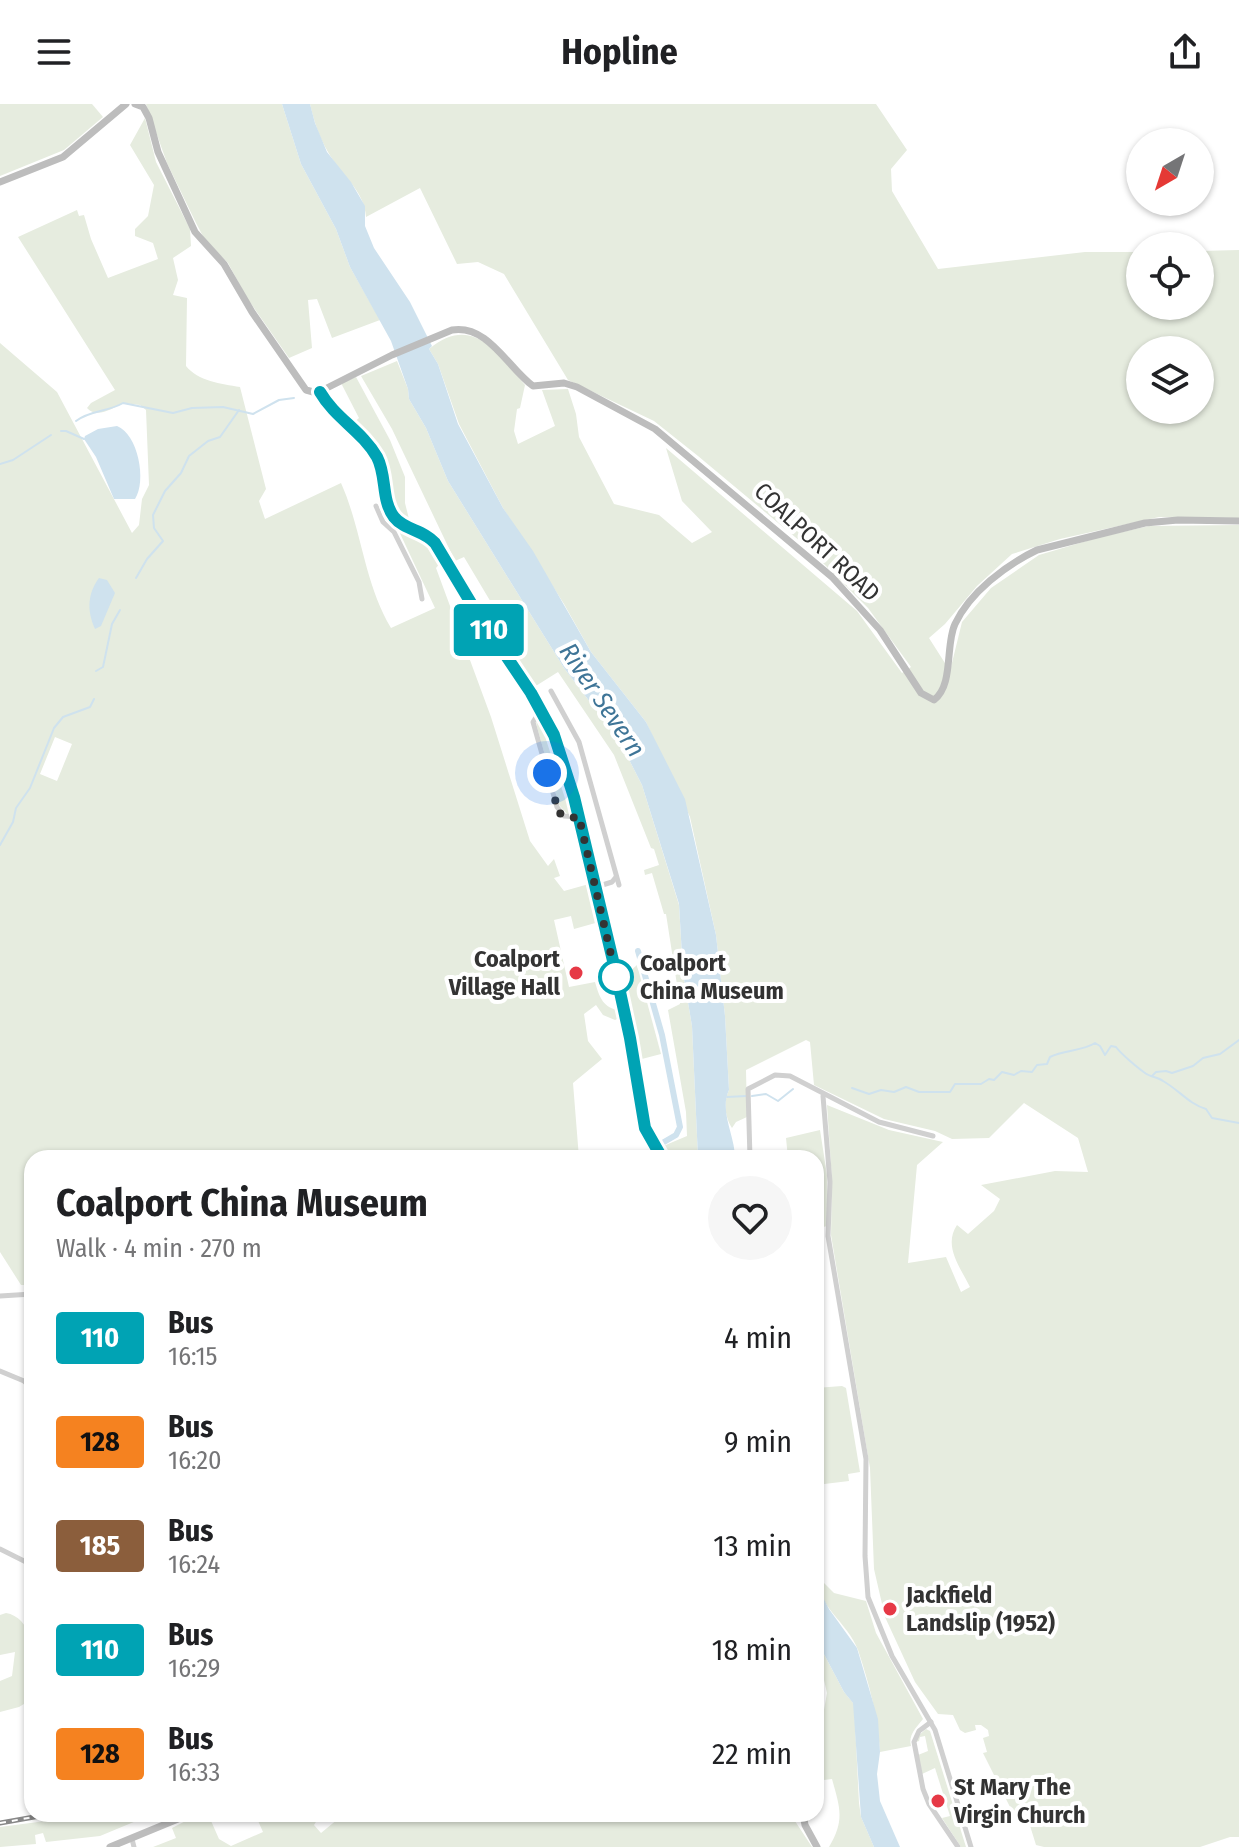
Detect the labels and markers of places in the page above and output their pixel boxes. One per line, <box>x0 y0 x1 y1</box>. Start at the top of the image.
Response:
place label: Coalport Village Hall <box>448 945 561 1001</box>
place label: Coalport China Museum <box>640 949 784 1005</box>
marker: Coalport China Museum <box>599 960 633 994</box>
marker: Coalport Village Hall <box>567 964 585 982</box>
place label: Jackfield Landslip (1952) <box>905 1581 1055 1637</box>
marker: Jackfield Landslip (1952) <box>881 1600 899 1618</box>
place label: St Mary The Virgin Church <box>953 1773 1086 1829</box>
marker: St Mary The Virgin Church <box>929 1792 947 1810</box>

